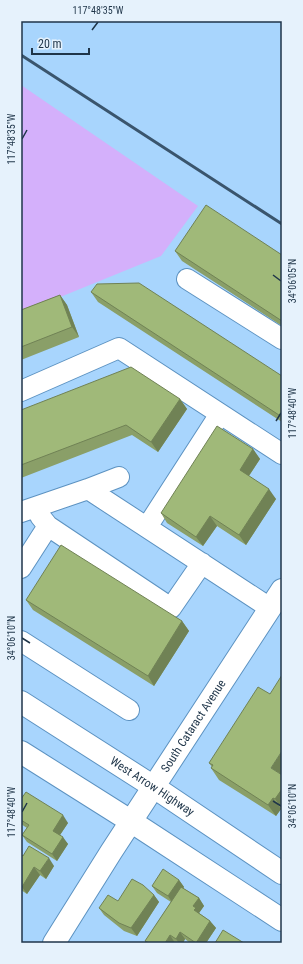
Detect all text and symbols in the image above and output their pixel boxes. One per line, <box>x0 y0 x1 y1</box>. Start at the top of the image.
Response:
text: 117°48'35"W <box>73 5 124 16</box>
scale bar <box>32 30 89 56</box>
text: 20 m <box>38 37 62 51</box>
text: 117°48'35"W <box>6 113 17 164</box>
text: 34°06'05"N <box>287 259 298 303</box>
text: 117°48'40"W <box>287 387 298 438</box>
text: 34°06'10"N <box>6 616 17 660</box>
street label: South Cataract Avenue <box>158 677 229 775</box>
street label: West Arrow Highway <box>108 754 197 819</box>
text: 34°06'10"N <box>287 784 298 828</box>
text: 117°48'40"W <box>6 786 17 837</box>

